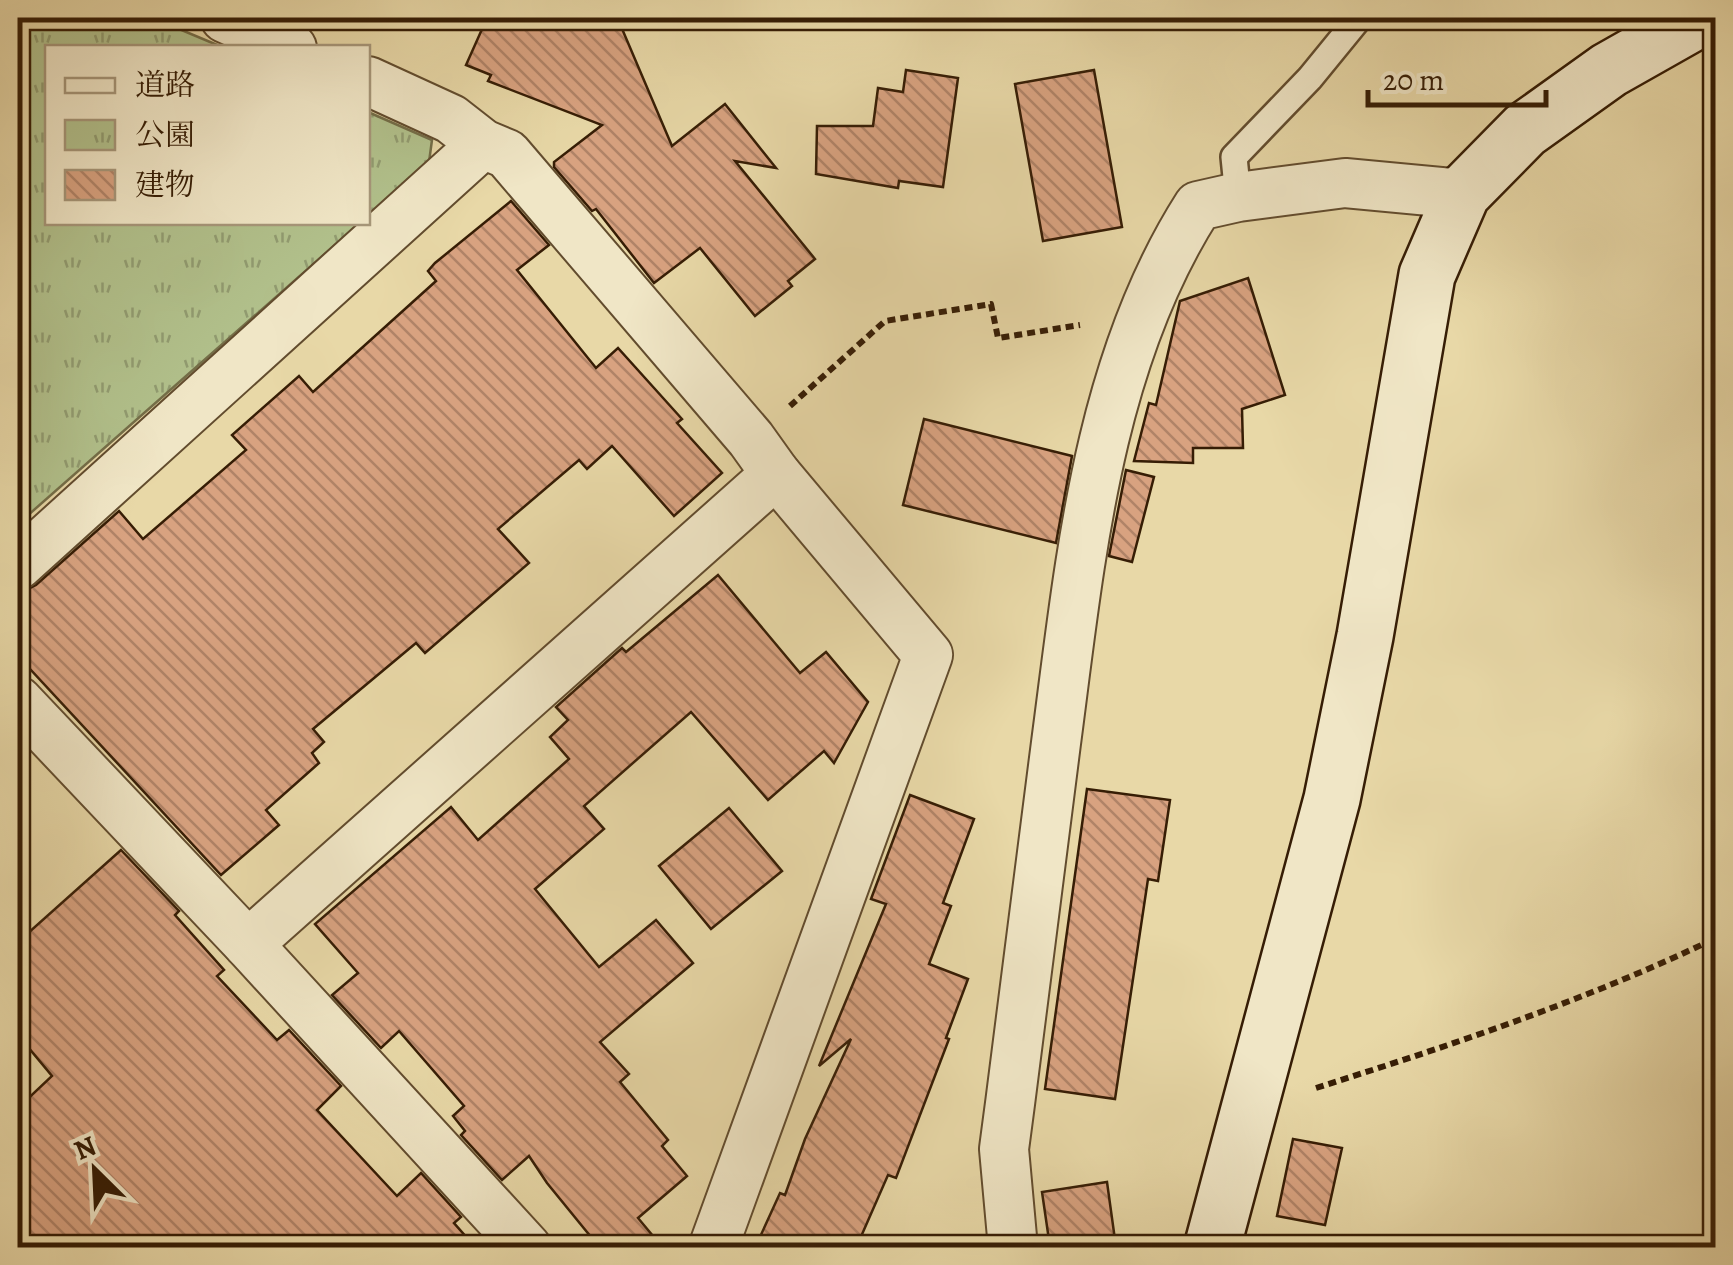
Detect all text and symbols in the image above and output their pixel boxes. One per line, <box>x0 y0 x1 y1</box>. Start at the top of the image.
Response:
legend <box>45 45 370 225</box>
scale bar <box>1368 45 1546 107</box>
text: 20 m <box>1383 60 1444 100</box>
text: 道路 <box>135 65 195 105</box>
text: 公園 <box>135 115 195 155</box>
text: 建物 <box>135 165 195 205</box>
north arrow <box>45 1120 145 1220</box>
text: N <box>68 1127 102 1170</box>

